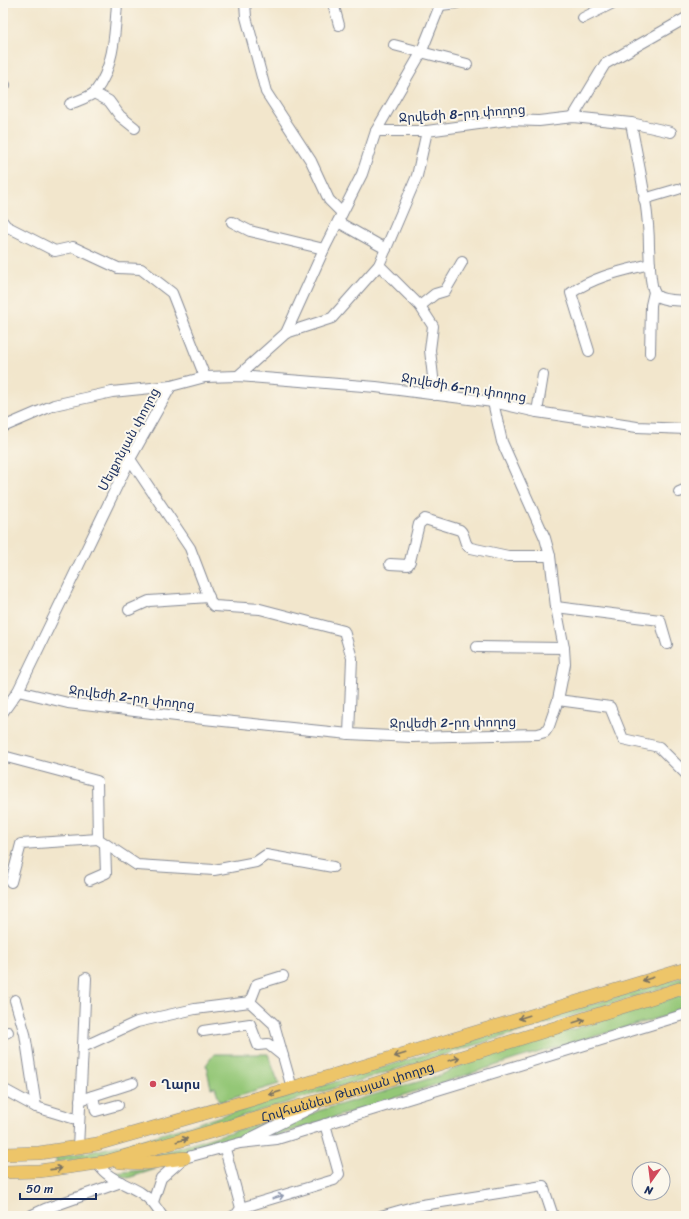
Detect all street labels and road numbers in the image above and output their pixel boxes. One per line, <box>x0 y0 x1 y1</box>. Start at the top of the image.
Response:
street label: Ջրվեժի 8-րդ փողոց <box>398 98 526 129</box>
street label: Ջրվեժի 6-րդ փողոց <box>400 366 528 409</box>
street label: Մելքոնյան փողոց <box>91 383 166 495</box>
street label: Ջրվեժի 2-րդ փողոց <box>68 678 196 717</box>
street label: Ջրվեժի 2-րդ փողոց <box>390 710 516 735</box>
street label: Հովհաննես Թևոսյան փողոց <box>258 1055 437 1129</box>

